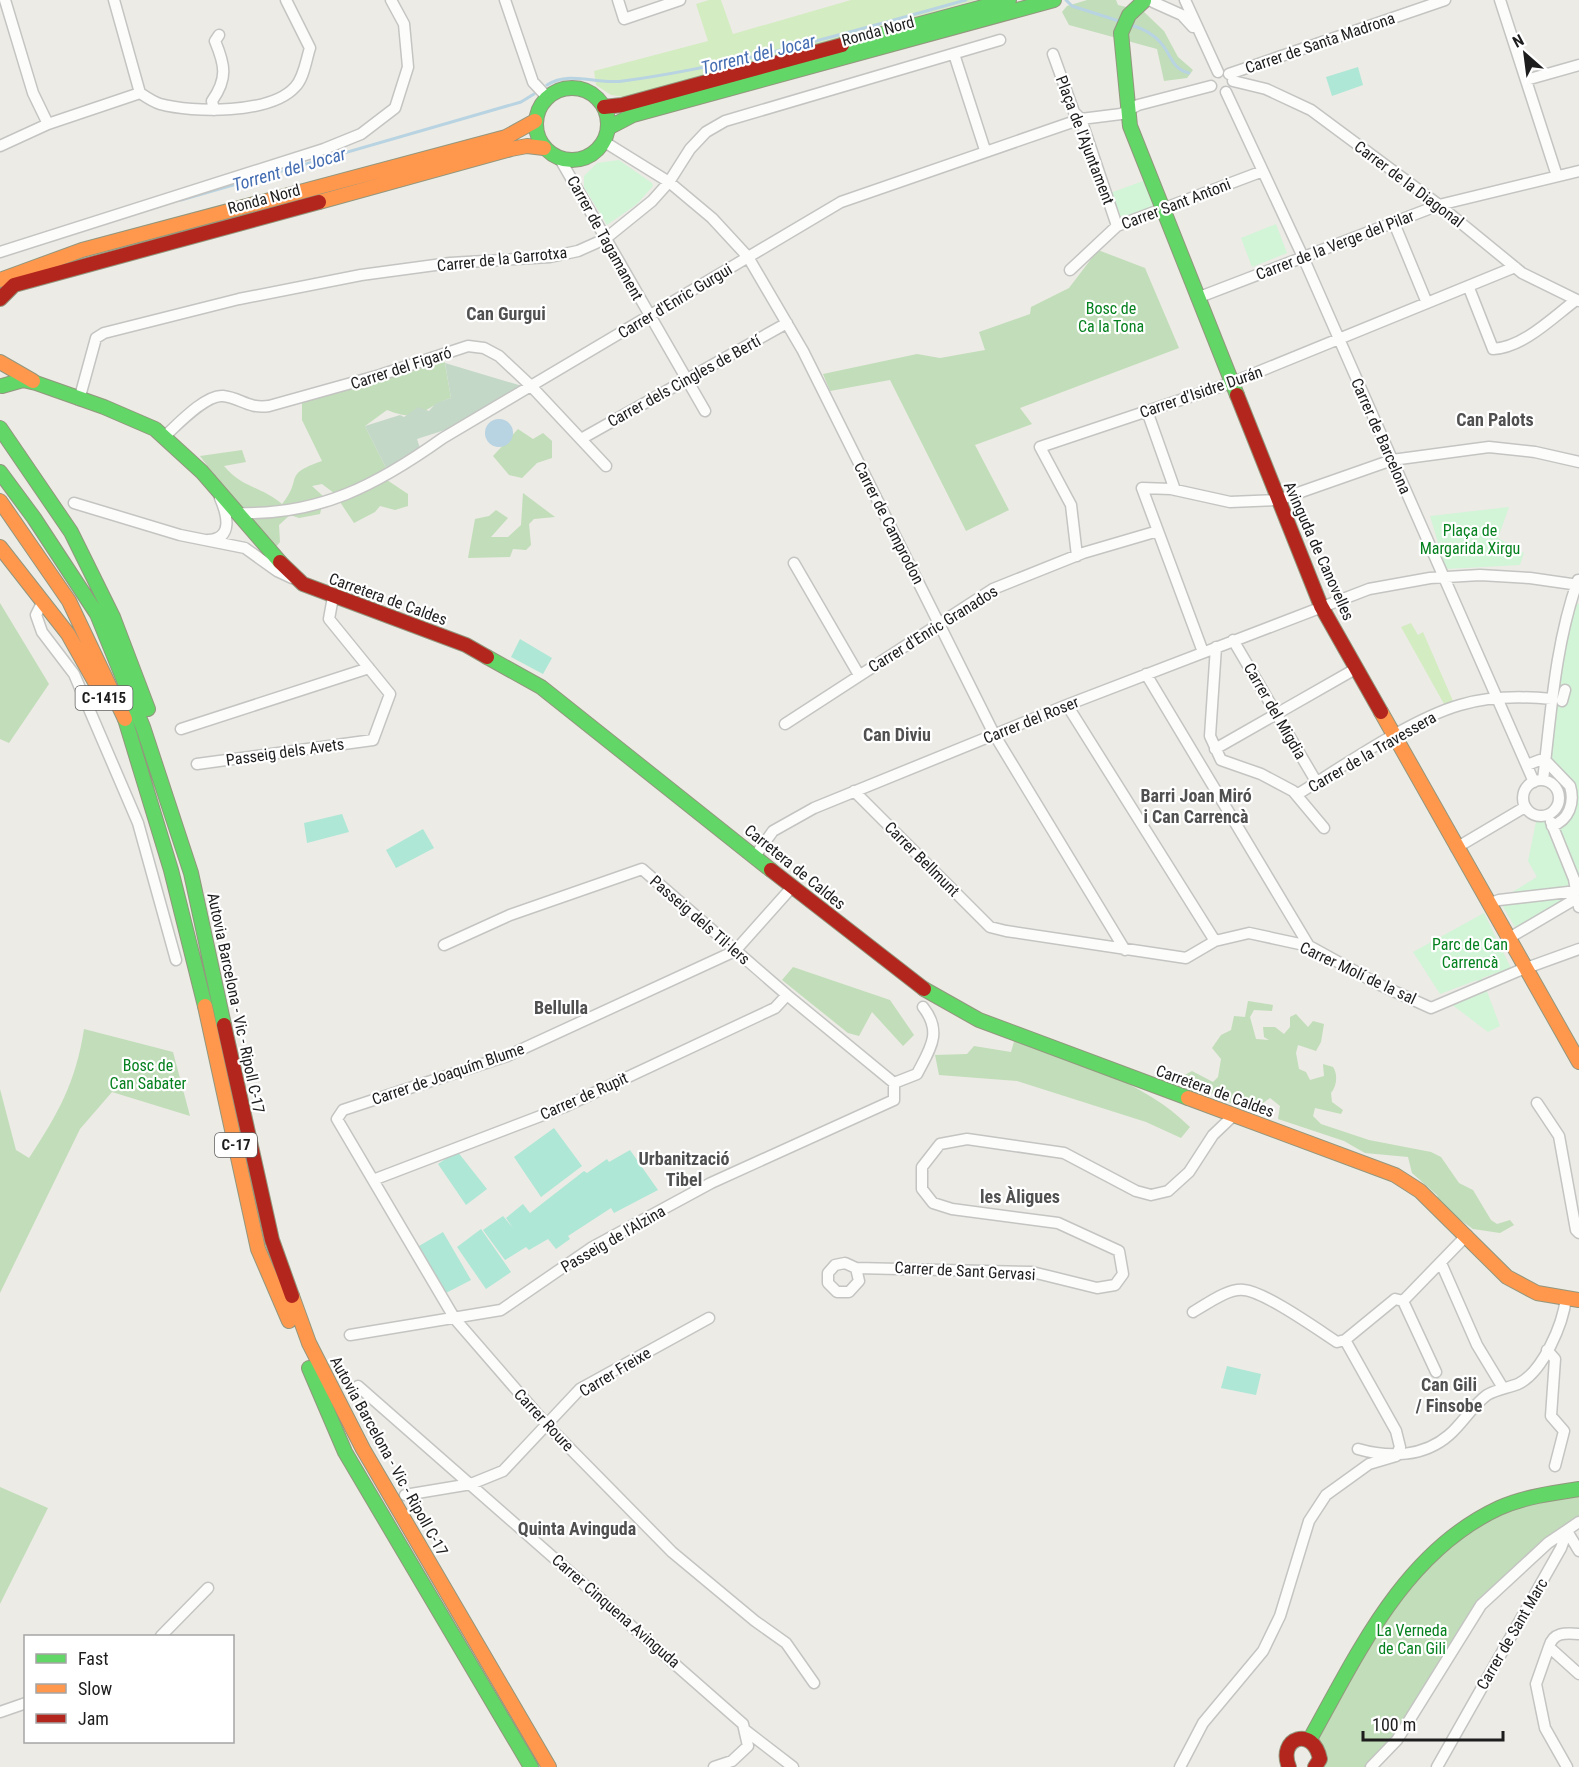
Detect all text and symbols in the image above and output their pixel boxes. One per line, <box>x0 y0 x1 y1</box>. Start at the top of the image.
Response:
street label: Carrer de Santa Madrona <box>1243 8 1397 78</box>
street label: Ronda Nord <box>840 12 916 50</box>
north arrow <box>1495 24 1555 84</box>
water label: Torrent del Jocar <box>699 29 818 78</box>
text: N <box>1509 31 1527 52</box>
street label: Plaça de l'Ajuntament <box>1052 73 1118 207</box>
street label: Carrer de la Diagonal <box>1351 137 1467 231</box>
water label: Torrent del Jocar <box>230 143 349 195</box>
street label: Carrer de Tagamanent <box>563 172 647 304</box>
street label: Carrer Sant Antoni <box>1119 174 1233 234</box>
street label: Ronda Nord <box>226 180 302 218</box>
street label: Carrer de la Verge del Pilar <box>1253 206 1417 284</box>
street label: Carrer de la Garrotxa <box>436 243 568 275</box>
street label: Carrer d'Enric Gurgui <box>615 259 735 343</box>
park label: Bosc de Ca la Tona <box>1078 299 1144 336</box>
district label: Can Gurgui <box>466 303 546 324</box>
street label: Carrer dels Cingles de Bertí <box>604 330 765 431</box>
street label: Carrer del Figaró <box>348 343 454 393</box>
street label: Carrer d'Isidre Durán <box>1137 362 1265 422</box>
street label: Carrer de Barcelona <box>1347 375 1415 497</box>
district label: Can Palots <box>1456 409 1534 430</box>
street label: Carrer de Camprodon <box>850 459 928 587</box>
street label: Avinguda de Canovelles <box>1280 479 1358 623</box>
park label: Plaça de Margarida Xirgu <box>1420 521 1520 558</box>
street label: Carretera de Caldes <box>326 569 450 629</box>
street label: Carrer d'Enric Granados <box>865 582 1001 676</box>
street label: Carrer del Migdia <box>1240 659 1310 763</box>
road number: C-1415 <box>76 686 132 710</box>
street label: Carrer del Roser <box>980 692 1082 748</box>
street label: Carrer de la Travessera <box>1305 708 1439 796</box>
district label: Can Diviu <box>863 724 931 745</box>
street label: Passeig dels Avets <box>225 734 345 770</box>
district label: Barri Joan Miró i Can Carrencà <box>1140 785 1252 827</box>
street label: Carrer Bellmunt <box>881 818 964 901</box>
street label: Carretera de Caldes <box>741 821 849 913</box>
street label: Passeig dels Til·lers <box>646 871 754 969</box>
street label: Autovia Barcelona - Vic - Ripoll C-17 <box>203 891 269 1115</box>
park label: Parc de Can Carrencà <box>1432 935 1508 972</box>
street label: Carrer Molí de la sal <box>1297 938 1419 1008</box>
district label: Bellulla <box>534 997 588 1018</box>
street label: Carrer de Joaquím Blume <box>369 1039 527 1109</box>
park label: Bosc de Can Sabater <box>110 1056 187 1093</box>
street label: Carretera de Caldes <box>1153 1061 1277 1121</box>
street label: Carrer de Rupit <box>537 1068 631 1124</box>
road number: C-17 <box>215 1133 257 1157</box>
district label: Urbanització Tibel <box>639 1148 730 1190</box>
district label: les Àligues <box>980 1186 1060 1207</box>
street label: Passeig de l'Alzina <box>557 1201 669 1277</box>
street label: Carrer de Sant Gervasi <box>894 1258 1036 1284</box>
street label: Carrer Freixe <box>576 1343 654 1401</box>
street label: Autovia Barcelona - Vic - Ripoll C-17 <box>326 1353 452 1559</box>
district label: Can Gili / Finsobe <box>1415 1374 1483 1416</box>
street label: Carrer Roure <box>510 1385 578 1455</box>
district label: Quinta Avinguda <box>518 1518 636 1539</box>
street label: Carrer Cinquena Avinguda <box>548 1550 684 1672</box>
street label: Carrer de Sant Marc <box>1472 1575 1552 1693</box>
park label: La Verneda de Can Gili <box>1377 1621 1447 1658</box>
legend <box>24 1635 234 1743</box>
text: Fast <box>78 1648 109 1669</box>
text: Slow <box>78 1678 113 1699</box>
scale bar <box>1363 1704 1502 1742</box>
text: Jam <box>78 1708 109 1729</box>
text: 100 m <box>1372 1714 1416 1735</box>

